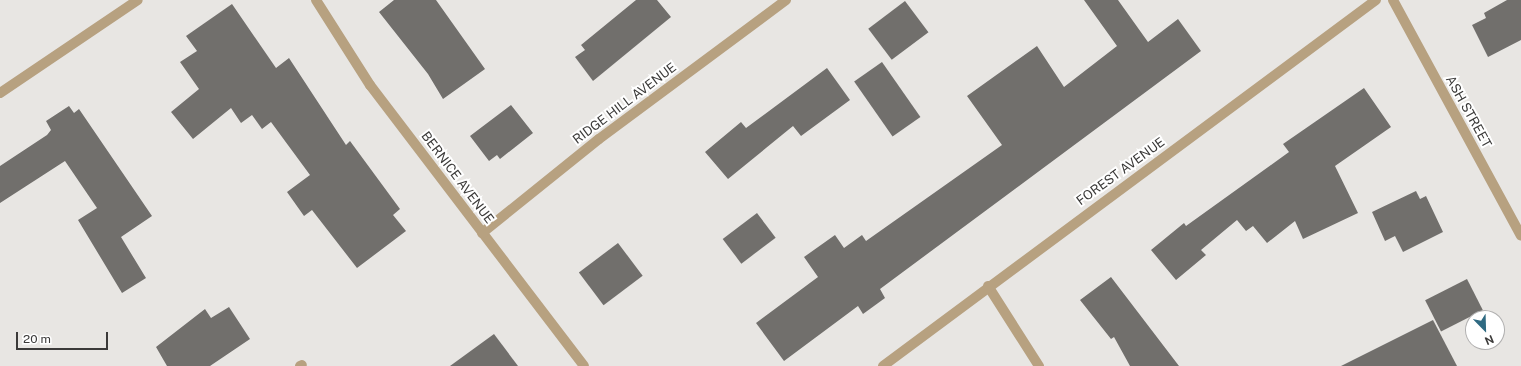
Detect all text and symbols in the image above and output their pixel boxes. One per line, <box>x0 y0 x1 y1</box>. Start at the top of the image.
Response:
street label: RIDGE HILL AVENUE <box>570 60 680 148</box>
street label: ASH STREET <box>1442 73 1494 151</box>
street label: BERNICE AVENUE <box>417 129 497 227</box>
street label: FOREST AVENUE <box>1074 135 1168 209</box>
north arrow <box>1465 310 1505 350</box>
scale bar <box>18 324 110 350</box>
text: 20 m <box>23 332 51 346</box>
text: N <box>1483 333 1496 347</box>

